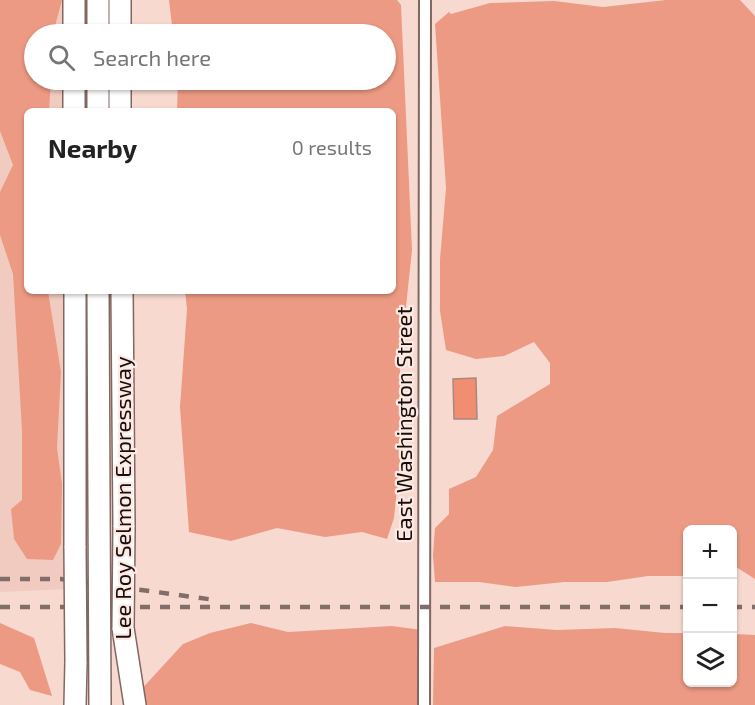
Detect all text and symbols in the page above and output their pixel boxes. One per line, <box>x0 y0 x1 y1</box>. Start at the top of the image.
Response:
search box <box>24 24 396 90</box>
icon: search <box>45 41 78 74</box>
text: Search here <box>93 44 211 70</box>
text: Nearby <box>48 132 137 163</box>
text: 0 results <box>292 135 372 159</box>
street label: East Washington Street <box>390 306 416 542</box>
street label: Lee Roy Selmon Expressway <box>109 356 135 640</box>
map controls <box>683 525 737 687</box>
button: + <box>683 525 737 579</box>
button: − <box>683 579 737 633</box>
button: layers <box>683 633 737 687</box>

